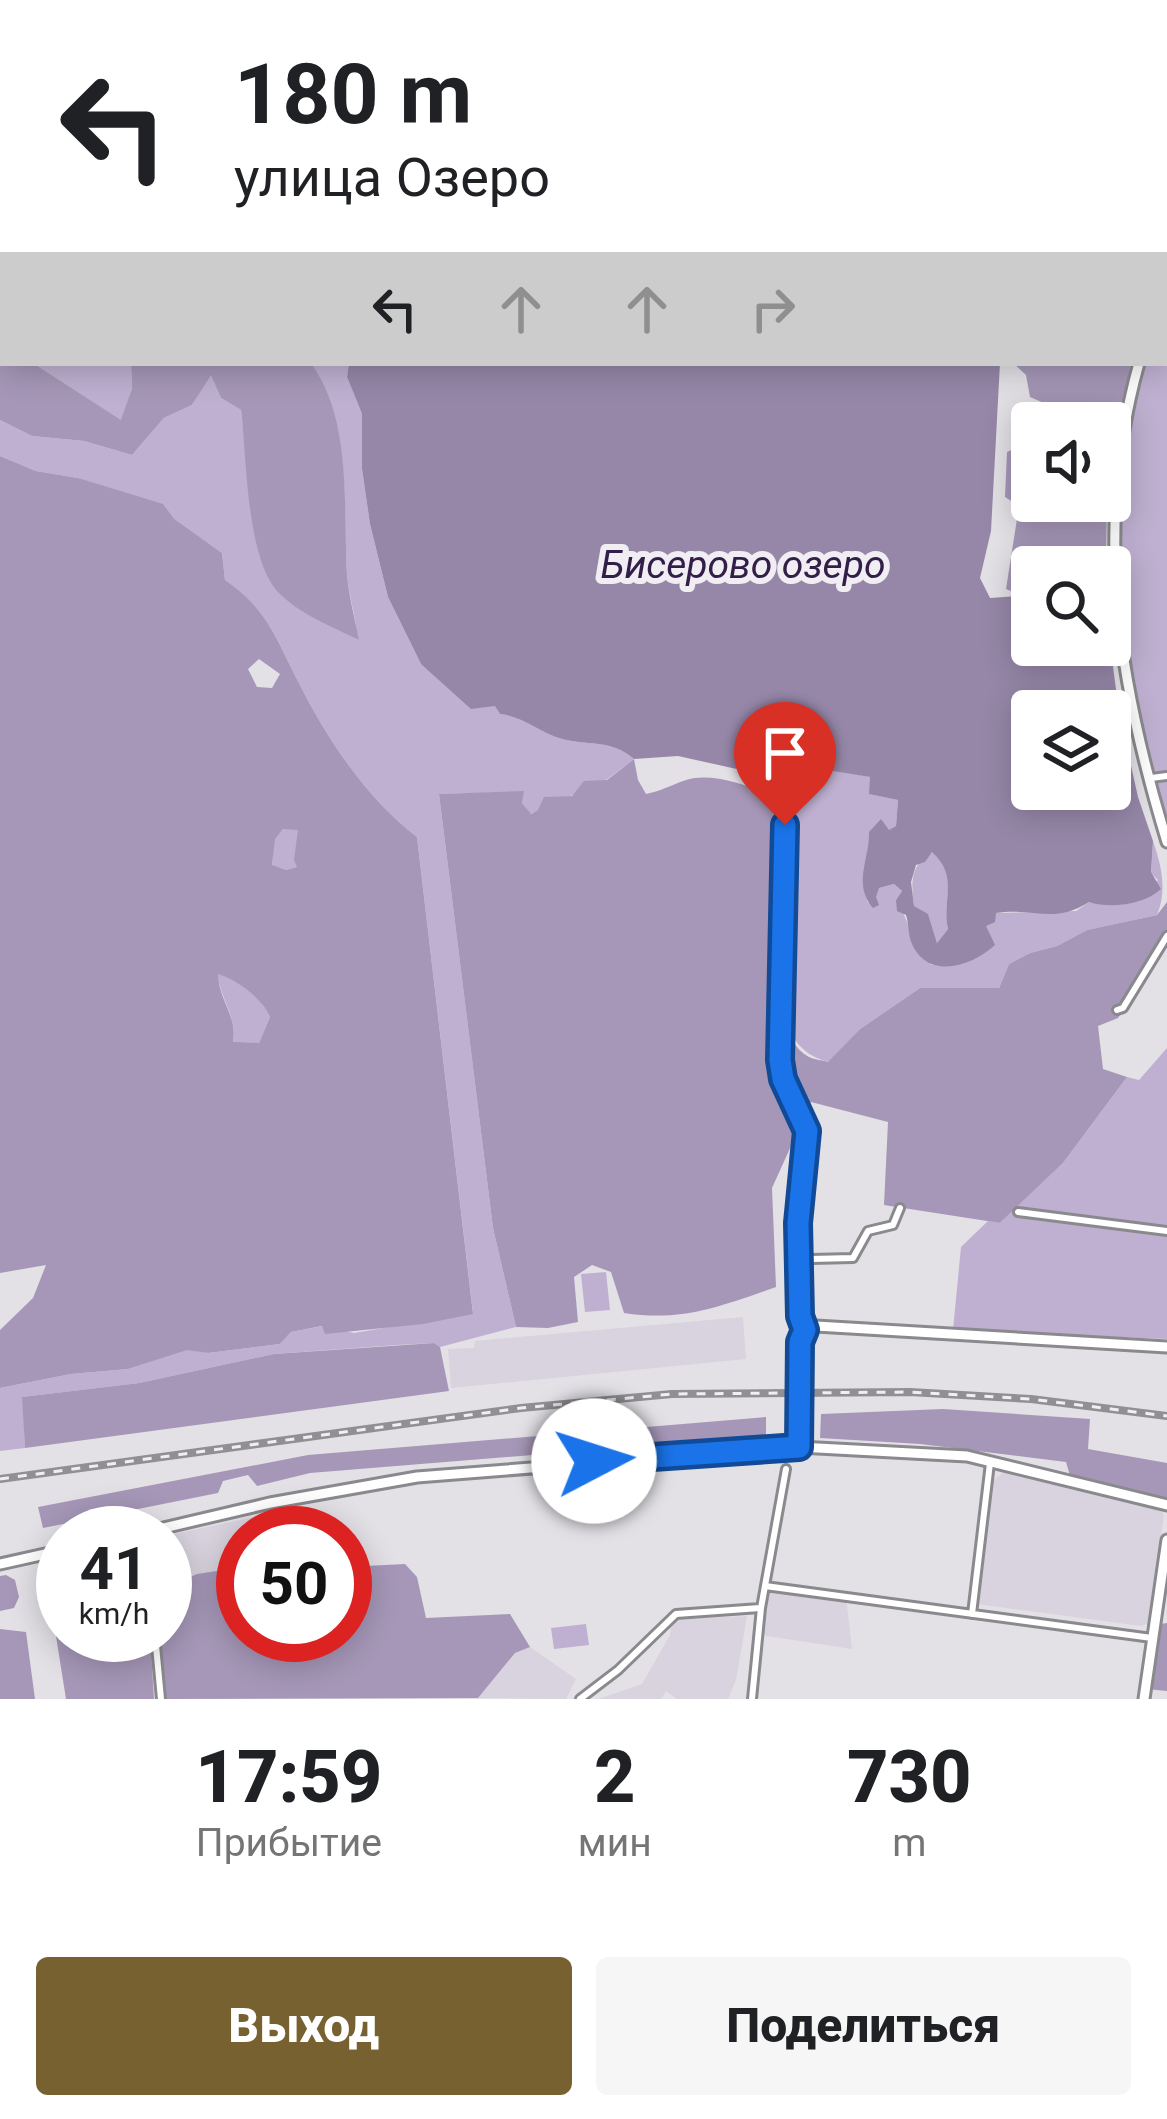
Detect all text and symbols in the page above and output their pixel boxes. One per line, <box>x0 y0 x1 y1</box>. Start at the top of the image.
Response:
text: 180 m <box>234 45 472 144</box>
icon: left <box>36 48 192 204</box>
text: улица Озеро <box>234 146 550 209</box>
icon: left <box>362 276 428 342</box>
icon: ahead <box>488 276 554 342</box>
icon: ahead <box>614 276 680 342</box>
icon: right <box>740 276 806 342</box>
map controls <box>1011 402 1131 810</box>
button: sound <box>1011 402 1131 522</box>
water label: Бисерово озеро <box>600 542 886 588</box>
button: search <box>1011 546 1131 666</box>
button: layers <box>1011 690 1131 810</box>
pin <box>734 702 836 825</box>
icon: arrive <box>752 720 818 786</box>
position arrow <box>531 1398 657 1524</box>
speed limit sign: 50 <box>216 1506 372 1662</box>
text: 41 <box>80 1533 148 1604</box>
text: km/h <box>79 1596 149 1631</box>
text: 17:59 <box>195 1735 382 1820</box>
text: 2 <box>594 1735 635 1820</box>
text: 730 <box>847 1735 972 1820</box>
text: Прибытие <box>196 1820 382 1866</box>
text: мин <box>578 1820 652 1866</box>
text: m <box>892 1820 926 1866</box>
button: Выход <box>36 1957 572 2095</box>
button: Поделиться <box>596 1957 1131 2095</box>

